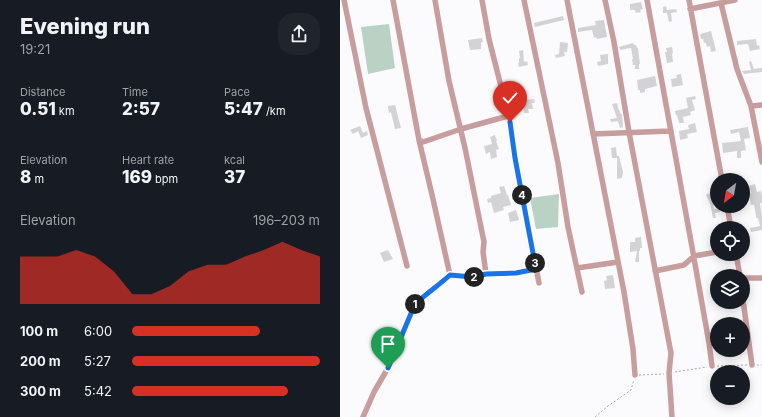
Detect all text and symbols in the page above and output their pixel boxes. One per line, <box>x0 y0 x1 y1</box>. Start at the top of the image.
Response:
text: Evening run <box>20 13 150 39</box>
button: share <box>278 13 320 55</box>
text: 19:21 <box>20 41 50 57</box>
pin <box>493 81 527 122</box>
text: Distance <box>20 85 65 99</box>
text: Time <box>122 85 148 99</box>
text: Pace <box>224 85 250 99</box>
icon: check <box>499 87 521 109</box>
text: 0.51 <box>20 99 56 119</box>
text: 2:57 <box>122 99 160 119</box>
text: 5:47 <box>224 99 263 119</box>
text: km <box>56 104 75 118</box>
text: /km <box>263 104 286 118</box>
text: Elevation <box>20 153 67 167</box>
text: Heart rate <box>122 153 174 167</box>
text: kcal <box>224 153 245 167</box>
text: 8 <box>20 167 31 187</box>
text: 169 <box>122 167 152 187</box>
text: 37 <box>224 167 245 187</box>
text: m <box>31 172 44 186</box>
text: bpm <box>152 172 178 186</box>
north arrow <box>710 173 750 213</box>
map controls <box>710 173 750 405</box>
pin: 4 <box>512 185 532 205</box>
text: 4 <box>518 188 526 202</box>
text: Elevation <box>20 212 76 228</box>
text: 196–203 m <box>253 212 320 228</box>
button: locate <box>710 221 750 261</box>
pin: 3 <box>525 253 545 273</box>
text: 3 <box>531 256 539 270</box>
pin: 2 <box>464 267 484 287</box>
button: layers <box>710 269 750 309</box>
text: 2 <box>471 270 477 284</box>
pin: 1 <box>405 294 425 314</box>
text: 1 <box>413 297 417 311</box>
button: + <box>710 317 750 357</box>
text: 100 m <box>20 323 58 339</box>
text: 6:00 <box>84 323 112 339</box>
pin <box>371 327 405 368</box>
icon: arrive <box>377 333 399 355</box>
text: 200 m <box>20 353 61 369</box>
text: 5:27 <box>84 353 111 369</box>
button: − <box>710 365 750 405</box>
text: 300 m <box>20 383 61 399</box>
text: 5:42 <box>84 383 112 399</box>

